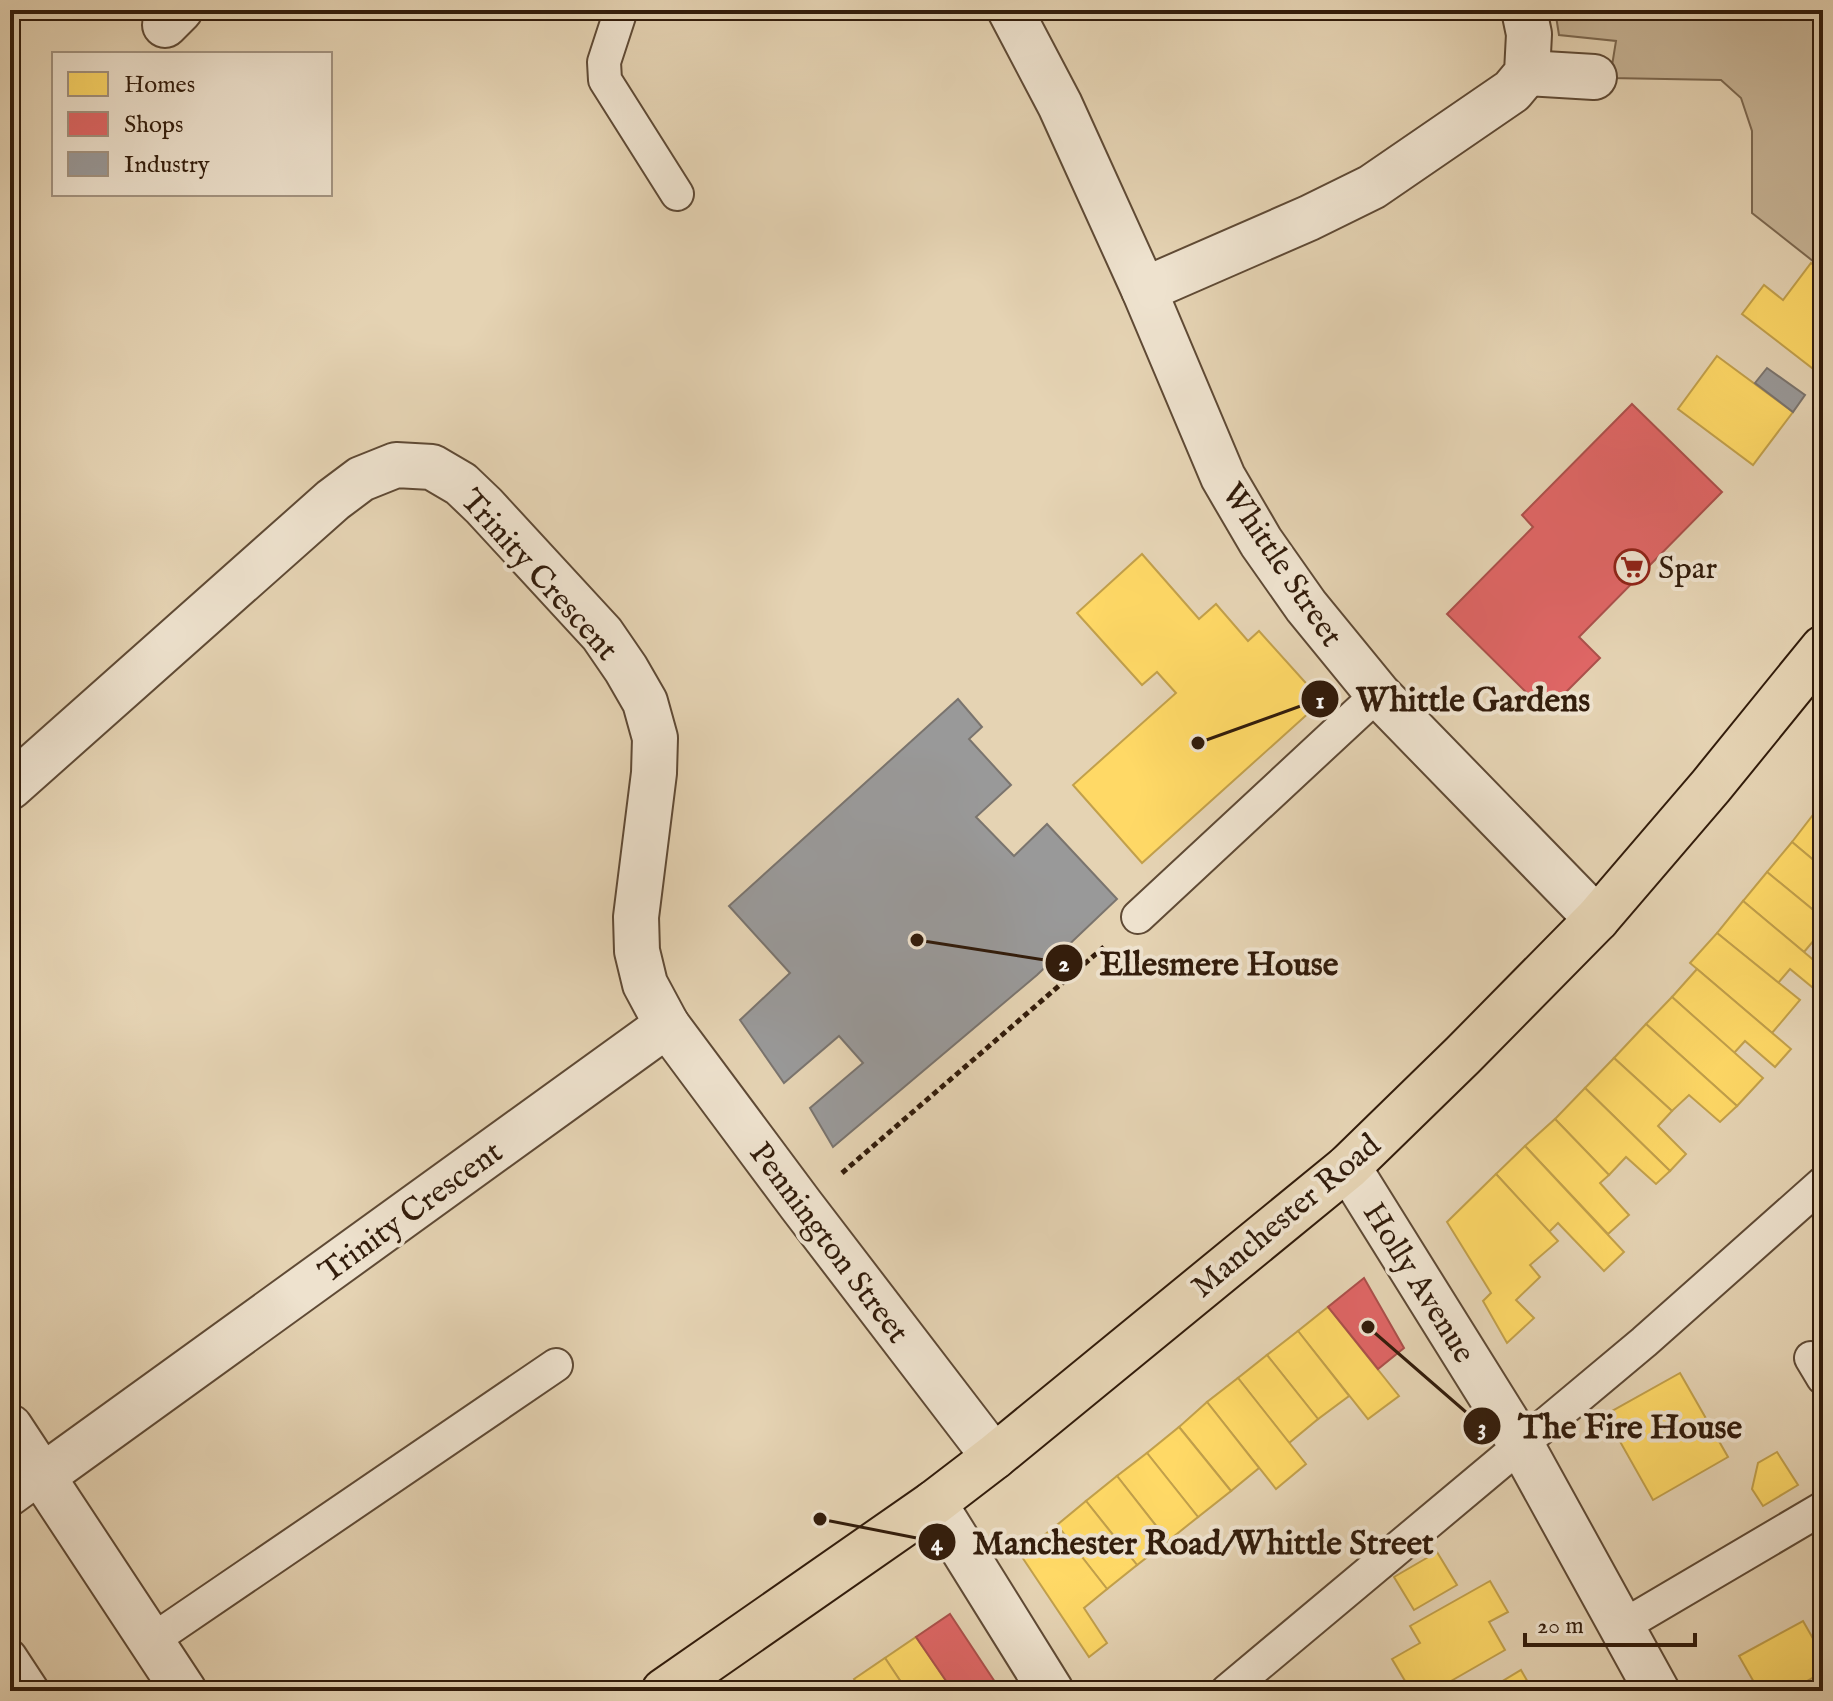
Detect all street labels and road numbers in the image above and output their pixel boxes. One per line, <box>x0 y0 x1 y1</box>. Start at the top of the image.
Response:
street label: Whittle Street <box>1211 476 1351 655</box>
street label: Trinity Crescent <box>450 481 626 670</box>
street label: Manchester Road <box>1184 1125 1390 1308</box>
street label: Trinity Crescent <box>312 1133 511 1293</box>
street label: Pennington Street <box>739 1135 917 1352</box>
street label: Holly Avenue <box>1352 1195 1483 1371</box>

